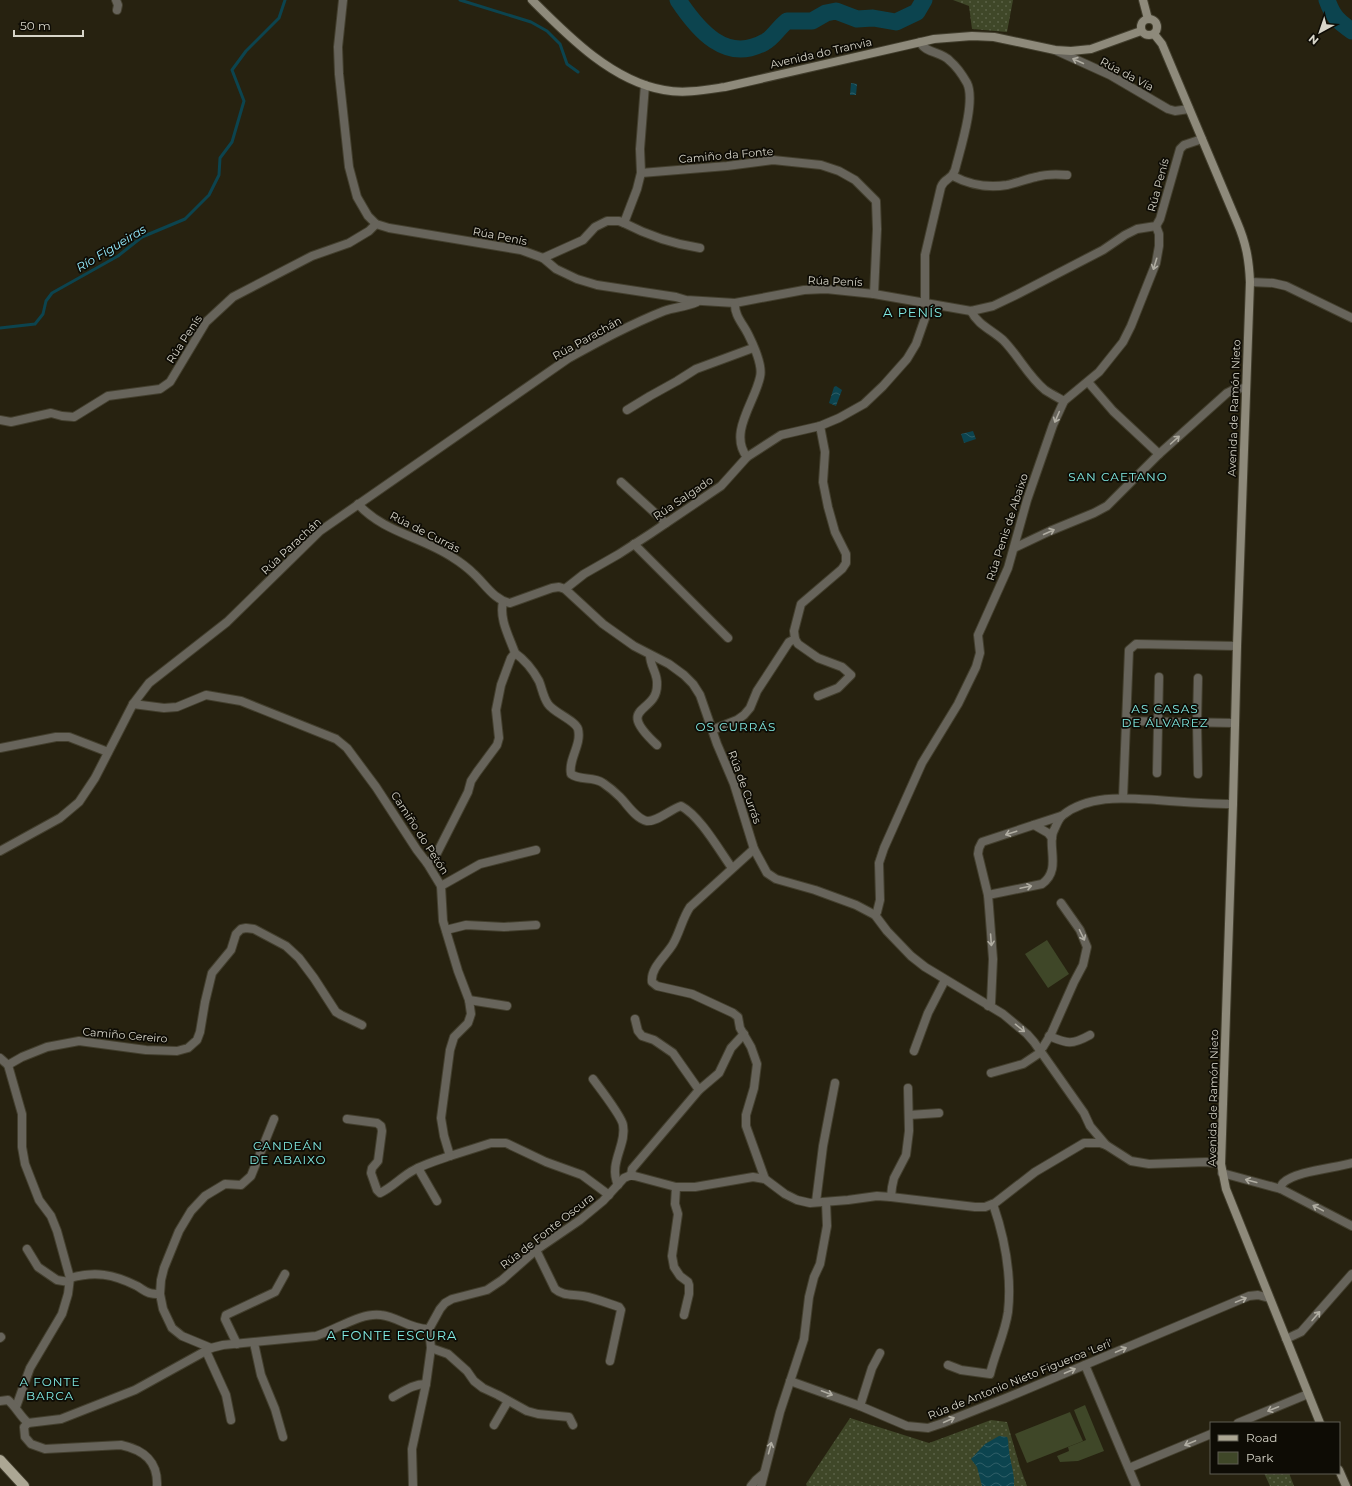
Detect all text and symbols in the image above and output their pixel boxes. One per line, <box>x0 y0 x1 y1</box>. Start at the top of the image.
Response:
scale bar <box>14 12 83 38</box>
north arrow <box>1300 12 1340 52</box>
text: 50 m <box>20 18 51 33</box>
text: N <box>1306 31 1321 48</box>
street label: Avenida do Tranvia <box>769 34 873 72</box>
street label: Rúa da Vía <box>1098 54 1156 94</box>
one-way arrow <box>1073 57 1085 64</box>
street label: Camiño da Fonte <box>678 144 774 166</box>
street label: Rúa Penís <box>1144 156 1172 213</box>
water label: Río Figueiras <box>73 221 149 275</box>
street label: Rúa Penís <box>472 224 529 248</box>
one-way arrow <box>1151 257 1158 270</box>
street label: Rúa Penís <box>807 273 863 289</box>
district label: A PENÍS <box>883 304 943 320</box>
street label: Rúa Penís <box>163 312 205 366</box>
street label: Rúa Parachán <box>550 313 624 363</box>
street label: Avenida de Ramón Nieto <box>1225 339 1243 477</box>
one-way arrow <box>1053 410 1060 422</box>
one-way arrow <box>1170 435 1180 445</box>
district label: SAN CAETANO <box>1068 469 1168 484</box>
street label: Rúa Penis de Abaixo <box>983 471 1031 582</box>
street label: Rúa Salgado <box>650 473 716 523</box>
street label: Rúa de Currás <box>388 508 463 556</box>
street label: Rúa Parachán <box>258 515 324 577</box>
one-way arrow <box>1043 528 1055 535</box>
district label: AS CASAS DE ÁLVAREZ <box>1121 701 1209 730</box>
district label: OS CURRÁS <box>696 719 776 734</box>
street label: Rúa de Currás <box>725 748 765 826</box>
street label: Camiño do Petón <box>388 789 452 877</box>
one-way arrow <box>1005 830 1018 837</box>
one-way arrow <box>1019 883 1032 891</box>
one-way arrow <box>1079 929 1087 941</box>
one-way arrow <box>988 933 995 946</box>
street label: Camiño Cereiro <box>82 1024 168 1046</box>
one-way arrow <box>1014 1024 1025 1033</box>
street label: Avenida de Ramón Nieto <box>1205 1029 1221 1167</box>
district label: CANDEÁN DE ABAIXO <box>249 1138 327 1167</box>
one-way arrow <box>1245 1177 1258 1184</box>
street label: Rúa de Fonte Oscura <box>497 1190 597 1272</box>
one-way arrow <box>1312 1203 1324 1211</box>
one-way arrow <box>1235 1295 1247 1303</box>
one-way arrow <box>1311 1310 1320 1321</box>
district label: A FONTE ESCURA <box>327 1327 457 1343</box>
street label: Rúa de Antonio Nieto Figueroa 'Leri' <box>926 1335 1114 1423</box>
one-way arrow <box>1115 1345 1127 1353</box>
one-way arrow <box>1063 1367 1075 1375</box>
district label: A FONTE BARCA <box>20 1374 80 1403</box>
one-way arrow <box>821 1390 833 1398</box>
one-way arrow <box>1267 1405 1279 1413</box>
one-way arrow <box>943 1416 955 1424</box>
legend <box>1210 1422 1340 1474</box>
text: Road <box>1246 1430 1277 1445</box>
one-way arrow <box>1185 1439 1197 1447</box>
one-way arrow <box>767 1442 774 1455</box>
text: Park <box>1246 1450 1274 1465</box>

